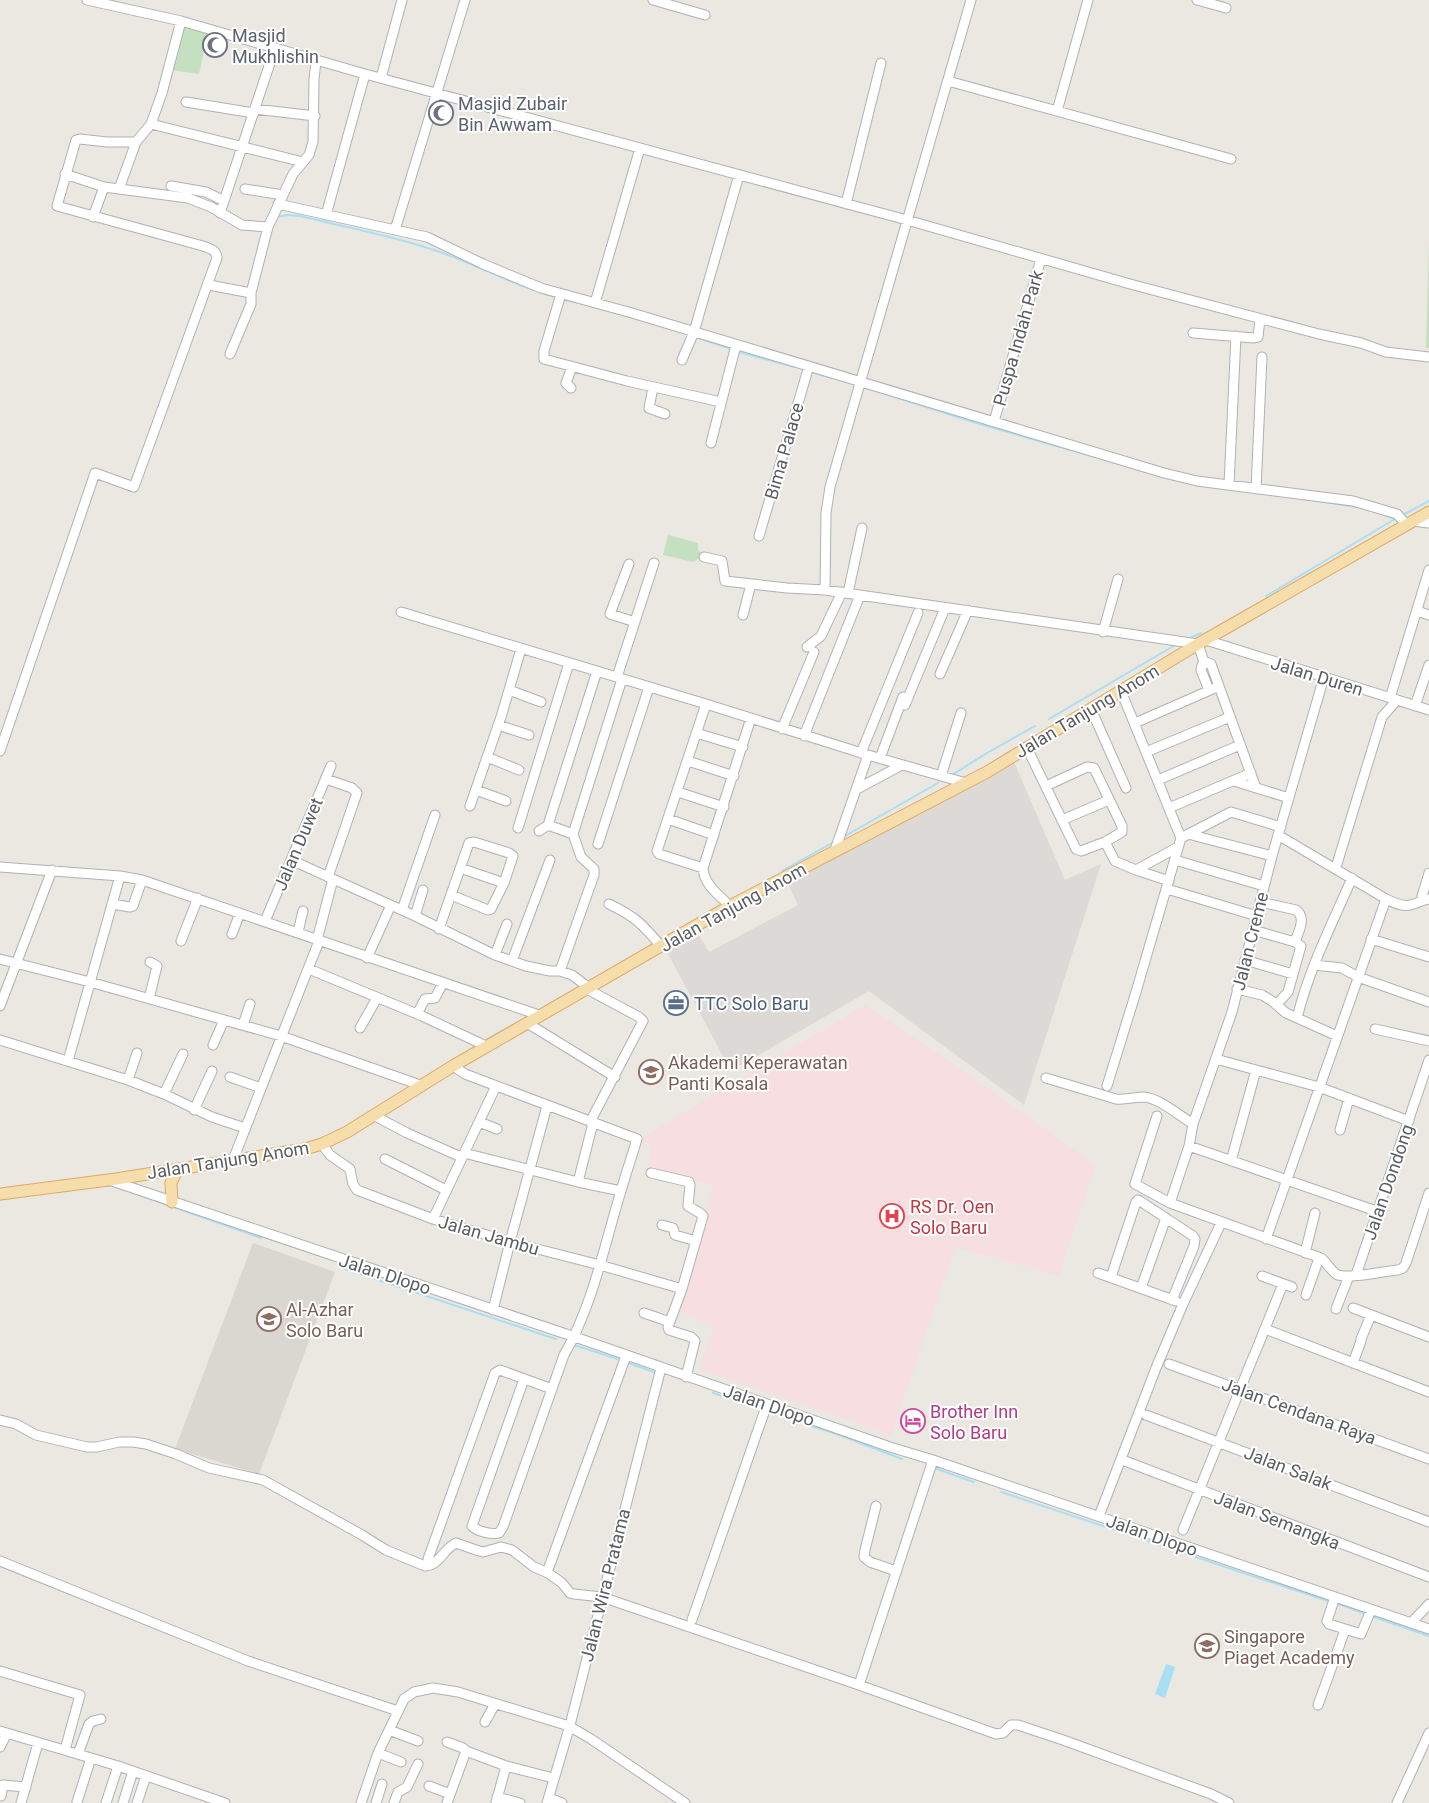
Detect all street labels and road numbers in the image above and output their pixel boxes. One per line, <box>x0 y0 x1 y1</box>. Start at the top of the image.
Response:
street label: Puspa Indah Park <box>989 267 1048 408</box>
street label: Bima Palace <box>760 400 808 502</box>
street label: Jalan Duren <box>1268 652 1366 700</box>
street label: Jalan Tanjung Anom <box>1011 660 1163 762</box>
street label: Jalan Duwet <box>269 794 327 894</box>
street label: Jalan Tanjung Anom <box>656 858 810 956</box>
street label: Jalan Creme <box>1228 890 1272 992</box>
street label: Jalan Dondong <box>1358 1121 1418 1243</box>
street label: Jalan Tanjung Anom <box>145 1137 311 1183</box>
street label: Jalan Jambu <box>436 1211 542 1259</box>
street label: Jalan Dlopo <box>337 1249 433 1299</box>
street label: Jalan Cendana Raya <box>1219 1373 1379 1449</box>
street label: Jalan Dlopo <box>721 1380 817 1430</box>
street label: Jalan Salak <box>1241 1442 1336 1495</box>
street label: Jalan Semangka <box>1211 1486 1343 1554</box>
street label: Jalan Wira Pratama <box>576 1506 634 1664</box>
street label: Jalan Dlopo <box>1104 1510 1200 1560</box>

